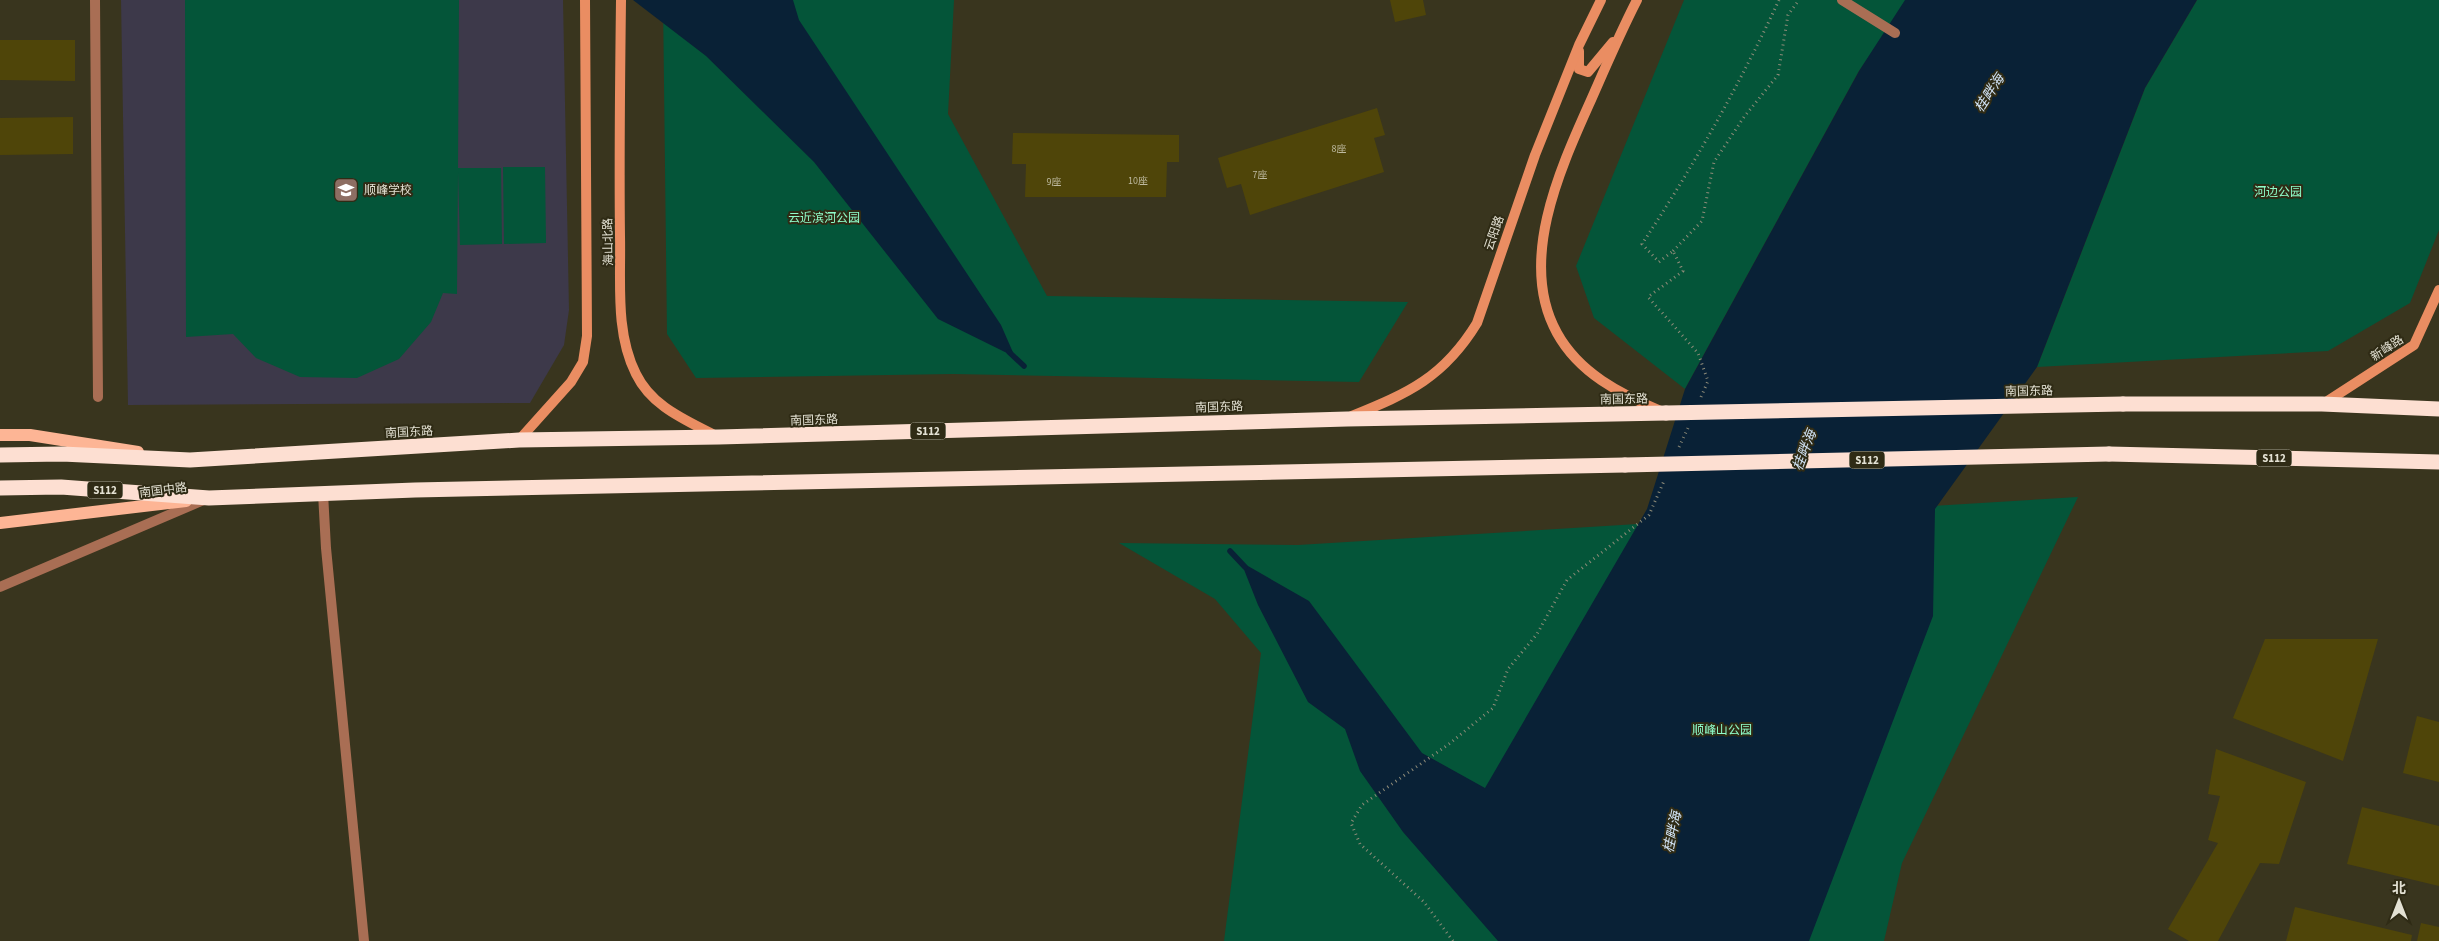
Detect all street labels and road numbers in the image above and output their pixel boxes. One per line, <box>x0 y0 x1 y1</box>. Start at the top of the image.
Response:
street label: 云阳路 <box>1481 213 1508 253</box>
street label: 海山北路 <box>600 218 617 266</box>
street label: 新峰路 <box>2368 331 2407 365</box>
street label: 南国东路 <box>2005 383 2053 400</box>
street label: 南国东路 <box>1600 391 1648 408</box>
street label: 南国东路 <box>1195 398 1243 417</box>
street label: 南国东路 <box>790 411 838 430</box>
road number: S112 <box>910 422 946 440</box>
street label: 南国东路 <box>385 423 433 442</box>
road number: S112 <box>2256 449 2292 466</box>
road number: S112 <box>1850 452 1884 468</box>
street label: 南国中路 <box>138 479 188 502</box>
road number: S112 <box>88 482 122 498</box>

